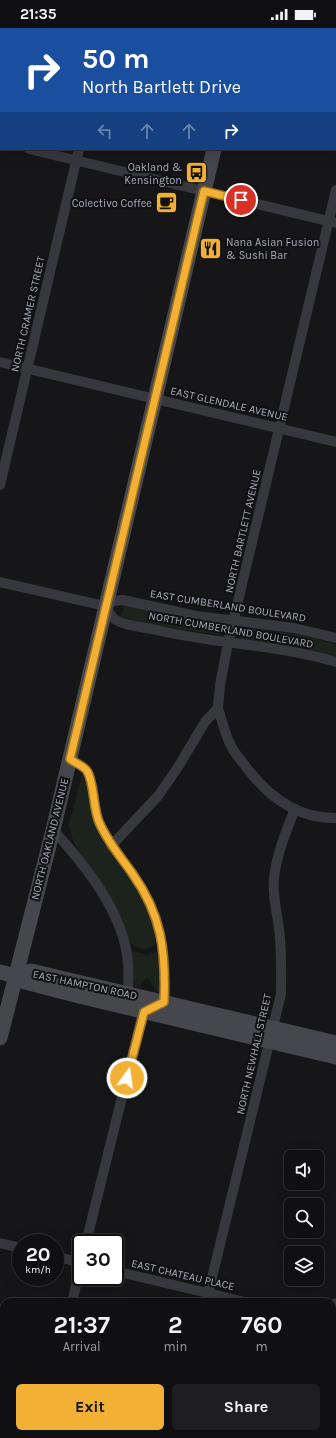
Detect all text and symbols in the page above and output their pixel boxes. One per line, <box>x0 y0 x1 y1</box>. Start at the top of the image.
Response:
text: 21:35 <box>20 5 57 23</box>
text: 50 m <box>82 42 150 75</box>
icon: right <box>16 44 68 96</box>
text: North Bartlett Drive <box>82 76 241 98</box>
icon: left <box>94 120 116 142</box>
icon: ahead <box>136 120 158 142</box>
icon: ahead <box>178 120 200 142</box>
icon: right <box>220 120 242 142</box>
bus stop icon: Oakland & Kensington <box>184 160 210 186</box>
place label: Oakland & Kensington <box>124 161 182 187</box>
pin <box>224 183 258 217</box>
icon: arrive <box>230 189 252 211</box>
cafe icon: Colectivo Coffee <box>154 190 180 216</box>
place label: Colectivo Coffee <box>72 197 152 210</box>
restaurant icon: Nana Asian Fusion & Sushi Bar <box>197 235 223 261</box>
place label: Nana Asian Fusion & Sushi Bar <box>226 236 319 262</box>
street label: NORTH CRAMER STREET <box>8 254 48 373</box>
street label: EAST GLENDALE AVENUE <box>169 384 289 424</box>
street label: NORTH BARTLETT AVENUE <box>222 468 264 594</box>
street label: EAST CUMBERLAND BOULEVARD <box>149 587 307 625</box>
street label: NORTH CUMBERLAND BOULEVARD <box>147 609 315 651</box>
street label: NORTH OAKLAND AVENUE <box>29 777 71 901</box>
street label: EAST HAMPTON ROAD <box>32 968 138 1002</box>
street label: NORTH NEWHALL STREET <box>234 992 274 1116</box>
position arrow <box>106 1057 148 1099</box>
map controls <box>284 1150 324 1286</box>
button: sound <box>284 1150 324 1190</box>
button: search <box>284 1198 324 1238</box>
speed limit sign: 30 <box>72 1234 124 1286</box>
text: 20 <box>26 1243 50 1266</box>
button: layers <box>284 1246 324 1286</box>
street label: EAST CHATEAU PLACE <box>130 1257 236 1293</box>
text: km/h <box>25 1264 51 1276</box>
text: 21:37 <box>53 1311 110 1339</box>
text: 2 <box>168 1311 183 1339</box>
text: 760 <box>241 1311 282 1339</box>
text: Arrival <box>63 1339 101 1354</box>
text: min <box>163 1339 187 1354</box>
text: m <box>256 1339 268 1354</box>
button: Exit <box>16 1384 164 1430</box>
button: Share <box>172 1384 320 1430</box>

